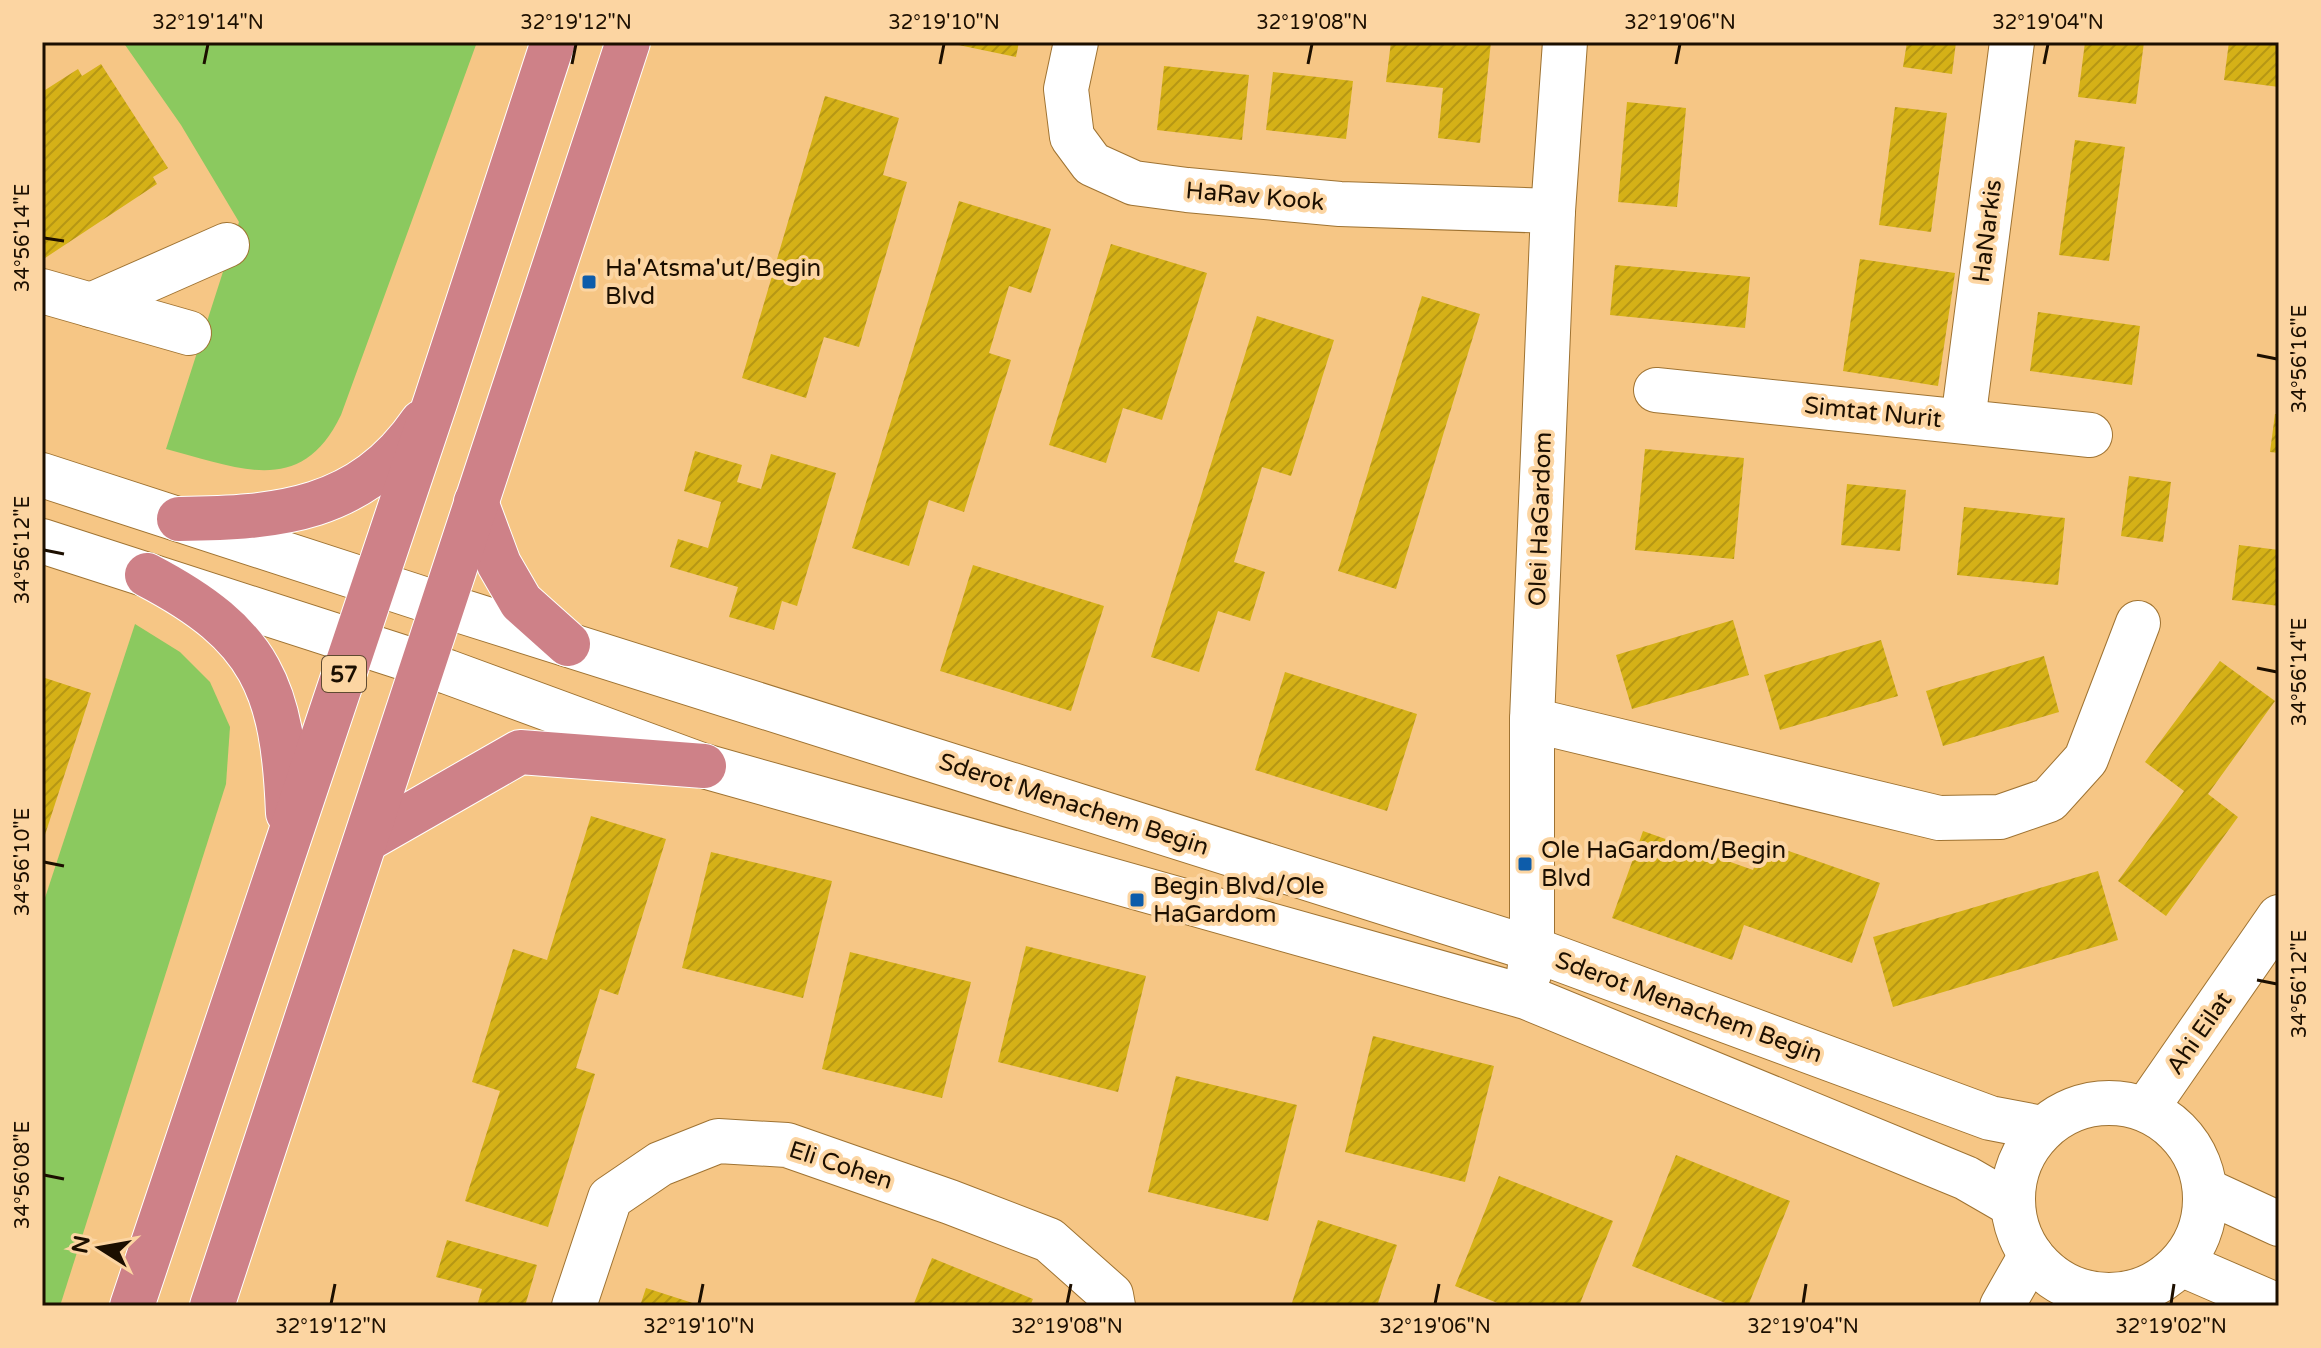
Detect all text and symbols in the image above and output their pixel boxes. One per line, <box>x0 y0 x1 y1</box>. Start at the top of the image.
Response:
text: 32°19'14"N <box>152 11 264 35</box>
text: 32°19'12"N <box>520 11 632 35</box>
text: 32°19'10"N <box>888 11 1000 35</box>
text: 32°19'08"N <box>1256 11 1368 35</box>
text: 32°19'06"N <box>1624 11 1736 35</box>
text: 32°19'04"N <box>1992 11 2104 35</box>
street label: HaRav Kook <box>1184 176 1325 217</box>
street label: HaNarkis <box>1967 178 2008 284</box>
text: 34°56'14"E <box>11 184 35 292</box>
place label: Ha'Atsma'ut/Begin Blvd <box>605 254 821 311</box>
marker: Ha'Atsma'ut/Begin Blvd <box>580 273 598 291</box>
text: 34°56'16"E <box>2288 305 2312 413</box>
street label: Simtat Nurit <box>1803 391 1943 434</box>
street label: Olei HaGardom <box>1523 431 1558 607</box>
text: 34°56'12"E <box>11 496 35 604</box>
text: 34°56'14"E <box>2288 618 2312 726</box>
road number: 57 <box>322 656 366 692</box>
street label: Sderot Menachem Begin <box>935 747 1212 862</box>
text: 34°56'10"E <box>11 808 35 916</box>
place label: Ole HaGardom/Begin Blvd <box>1541 836 1786 893</box>
marker: Ole HaGardom/Begin Blvd <box>1516 855 1534 873</box>
place label: Begin Blvd/Ole HaGardom <box>1153 872 1325 929</box>
marker: Begin Blvd/Ole HaGardom <box>1128 891 1146 909</box>
text: 34°56'12"E <box>2288 930 2312 1038</box>
street label: Sderot Menachem Begin <box>1551 946 1826 1069</box>
street label: Ahi Eilat <box>2161 986 2238 1080</box>
text: 34°56'08"E <box>11 1121 35 1229</box>
street label: Eli Cohen <box>785 1135 896 1196</box>
north arrow <box>60 1208 140 1288</box>
text: N <box>67 1233 96 1256</box>
text: 32°19'12"N <box>275 1315 387 1339</box>
text: 32°19'10"N <box>643 1315 755 1339</box>
text: 32°19'08"N <box>1011 1315 1123 1339</box>
text: 32°19'06"N <box>1379 1315 1491 1339</box>
text: 32°19'04"N <box>1747 1315 1859 1339</box>
text: 32°19'02"N <box>2115 1315 2227 1339</box>

